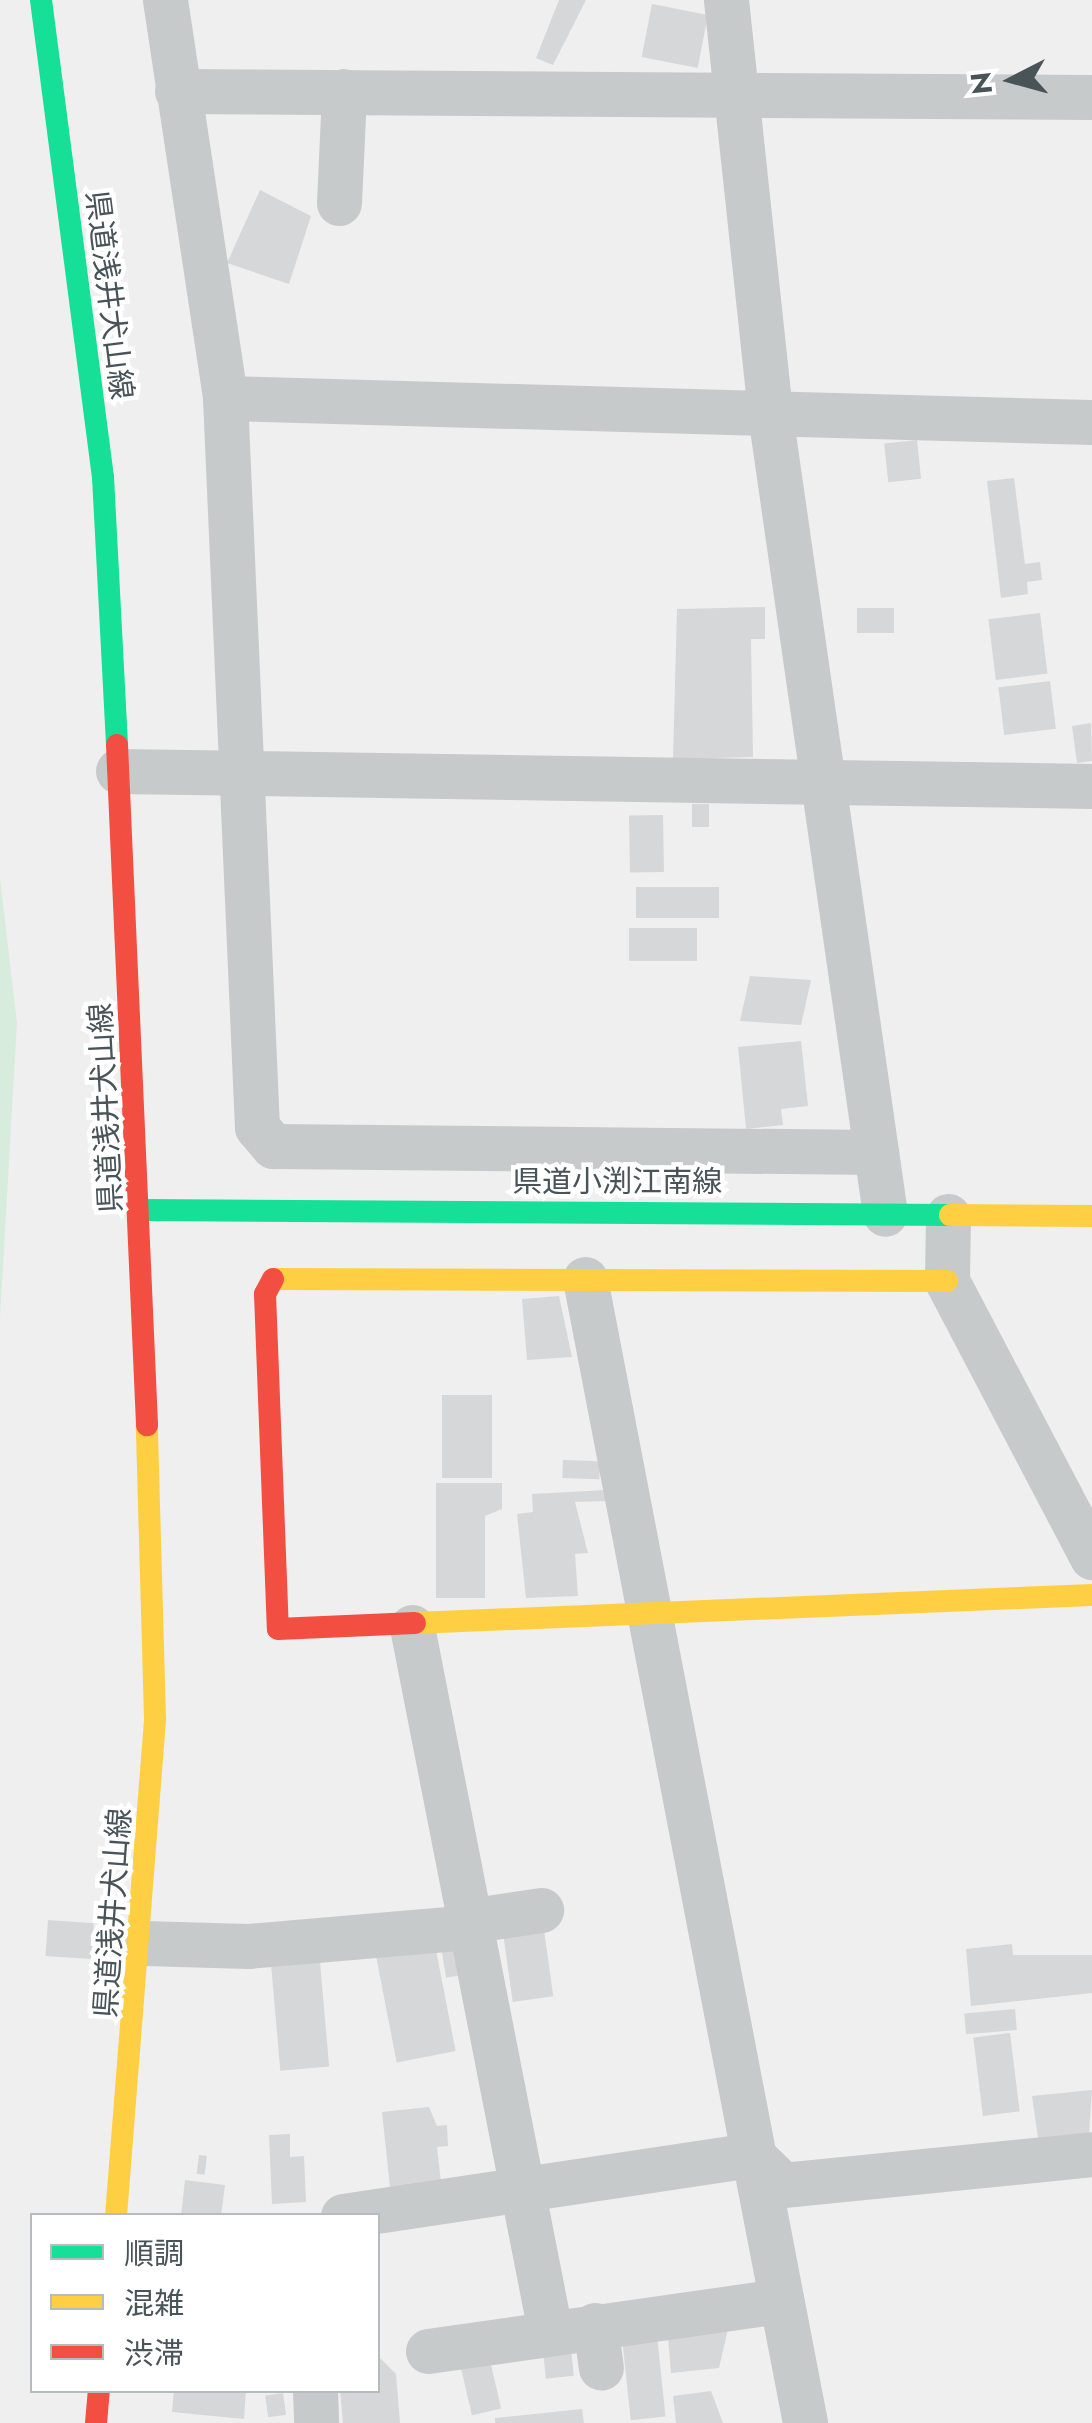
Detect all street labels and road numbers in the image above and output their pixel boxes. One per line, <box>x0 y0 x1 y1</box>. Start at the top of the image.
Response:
street label: 県道浅井犬山線 <box>78 189 140 401</box>
street label: 県道浅井犬山線 <box>83 1002 129 1214</box>
street label: 県道小渕江南線 <box>512 1164 722 1200</box>
street label: 県道浅井犬山線 <box>88 1807 138 2019</box>

